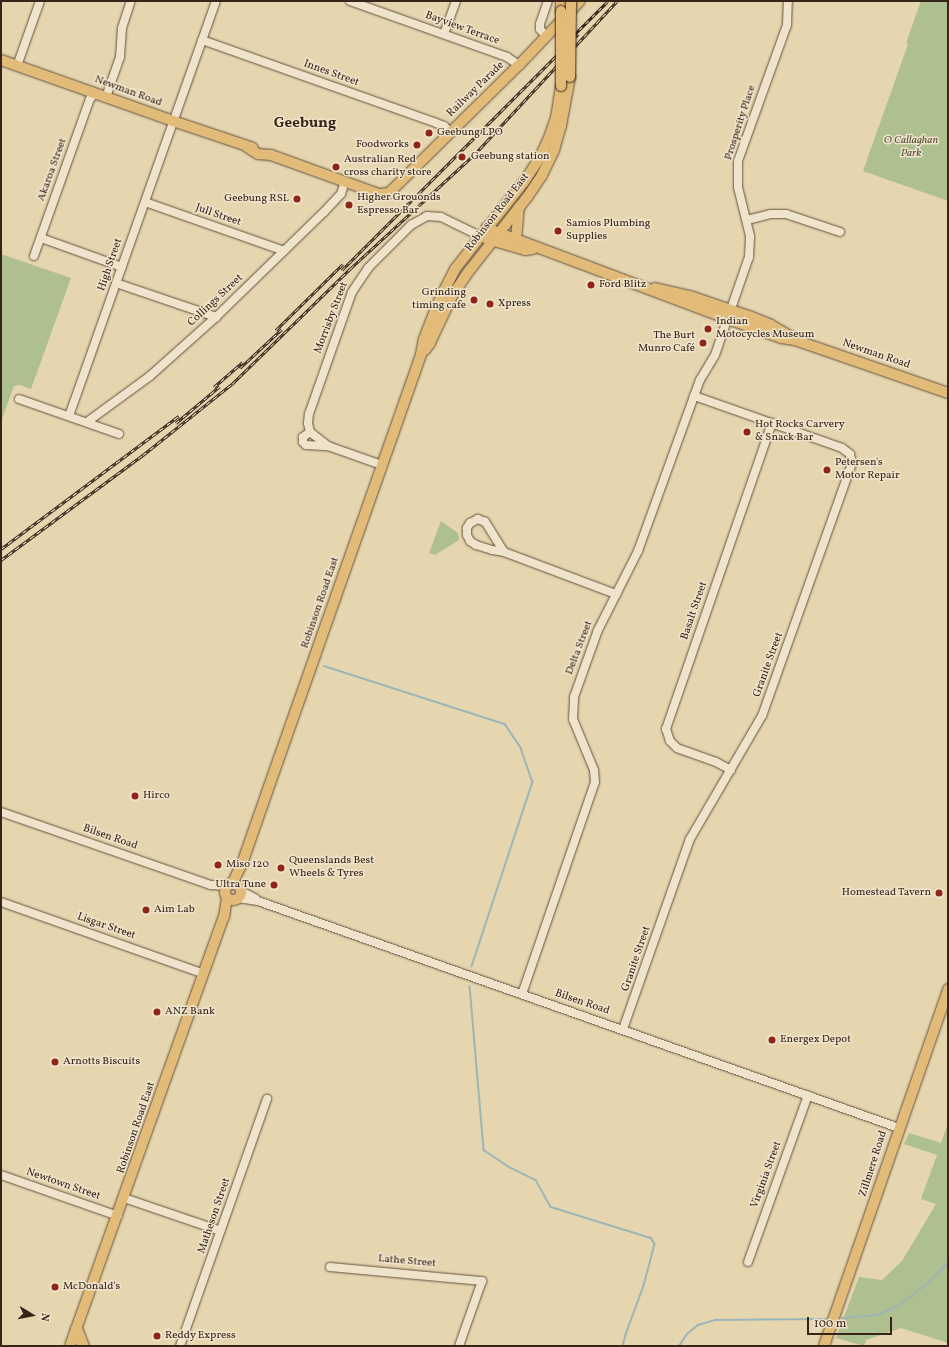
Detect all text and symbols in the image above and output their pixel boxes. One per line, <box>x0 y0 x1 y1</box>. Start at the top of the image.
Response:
street label: Bayview Terrace <box>423 9 501 49</box>
street label: Innes Street <box>302 58 360 90</box>
street label: Railway Parade <box>445 59 507 121</box>
street label: Newman Road <box>93 74 163 110</box>
street label: Prosperity Place <box>723 84 759 162</box>
district label: Geebung <box>274 115 336 133</box>
place label: Geebung LPO <box>437 126 503 140</box>
marker: Geebung LPO <box>424 128 434 138</box>
park label: O Callaghan Park <box>884 135 938 161</box>
street label: Akaroa Street <box>35 137 71 203</box>
place label: Foodworks <box>356 138 409 152</box>
marker: Foodworks <box>412 140 422 150</box>
place label: Geebung station <box>471 150 550 164</box>
marker: Geebung station <box>456 151 468 163</box>
place label: Australian Red cross charity store <box>344 154 432 180</box>
marker: Australian Red cross charity store <box>331 162 341 172</box>
street label: Robinson Road East <box>463 171 533 255</box>
place label: Geebung RSL <box>224 192 289 206</box>
place label: Higher Grouonds Espresso Bar <box>357 192 441 218</box>
marker: Geebung RSL <box>292 194 302 204</box>
marker: Higher Grouonds Espresso Bar <box>344 200 354 210</box>
street label: Jull Street <box>193 202 243 230</box>
place label: Samios Plumbing Supplies <box>566 218 650 244</box>
marker: Samios Plumbing Supplies <box>553 226 563 236</box>
street label: High Street <box>96 237 126 293</box>
street label: Collings Street <box>186 272 246 330</box>
place label: Ford Blitz <box>599 278 646 292</box>
street label: Morrisby Street <box>312 280 352 356</box>
marker: Ford Blitz <box>586 280 596 290</box>
place label: Grinding timing cafe <box>412 287 466 313</box>
marker: Grinding timing cafe <box>469 295 479 305</box>
place label: Xpress <box>498 297 531 311</box>
marker: Xpress <box>485 299 495 309</box>
place label: Indian Motocycles Museum <box>716 316 814 342</box>
marker: Indian Motocycles Museum <box>703 324 713 334</box>
place label: The Burt Munro Café <box>638 330 695 356</box>
street label: Newman Road <box>840 337 912 373</box>
marker: The Burt Munro Café <box>698 338 708 348</box>
place label: Hot Rocks Carvery & Snack Bar <box>755 419 845 445</box>
marker: Hot Rocks Carvery & Snack Bar <box>742 427 752 437</box>
place label: Petersen's Motor Repair <box>835 457 900 483</box>
marker: Petersen's Motor Repair <box>822 465 832 475</box>
street label: Robinson Road East <box>299 555 343 651</box>
street label: Basalt Street <box>679 580 711 642</box>
street label: Delta Street <box>564 619 596 677</box>
street label: Granite Street <box>751 631 787 699</box>
place label: Hirco <box>143 789 170 803</box>
marker: Hirco <box>130 791 140 801</box>
street label: Bilsen Road <box>81 822 139 854</box>
place label: Queenslands Best Wheels & Tyres <box>289 855 374 881</box>
place label: Miso 120 <box>226 858 269 872</box>
marker: Miso 120 <box>213 860 223 870</box>
marker: Queenslands Best Wheels & Tyres <box>276 863 286 873</box>
place label: Ultra Tune <box>215 878 266 892</box>
marker: Ultra Tune <box>269 880 279 890</box>
place label: Homestead Tavern <box>841 886 931 900</box>
marker: Homestead Tavern <box>934 888 944 898</box>
place label: Aim Lab <box>154 903 195 917</box>
marker: Aim Lab <box>141 905 151 915</box>
street label: Lisgar Street <box>75 911 137 943</box>
street label: Granite Street <box>620 925 654 993</box>
street label: Bilsen Road <box>553 987 611 1019</box>
place label: ANZ Bank <box>165 1005 215 1019</box>
marker: ANZ Bank <box>152 1007 162 1017</box>
place label: Energex Depot <box>780 1033 851 1047</box>
marker: Energex Depot <box>767 1035 777 1045</box>
place label: Arnotts Biscuits <box>63 1055 140 1069</box>
marker: Arnotts Biscuits <box>50 1057 60 1067</box>
street label: Robinson Road East <box>115 1080 159 1176</box>
street label: Zillmere Road <box>857 1129 891 1199</box>
street label: Virginia Street <box>749 1140 785 1210</box>
street label: Newtown Street <box>24 1166 102 1204</box>
street label: Matheson Street <box>196 1176 234 1256</box>
street label: Lathe Street <box>377 1253 437 1271</box>
place label: McDonald's <box>63 1280 120 1294</box>
marker: McDonald's <box>50 1282 60 1292</box>
north arrow <box>12 1295 52 1335</box>
scale bar <box>809 1309 894 1335</box>
text: N <box>36 1312 52 1322</box>
text: 100 m <box>814 1316 846 1332</box>
place label: Reddy Express <box>165 1329 236 1343</box>
marker: Reddy Express <box>152 1331 162 1341</box>

